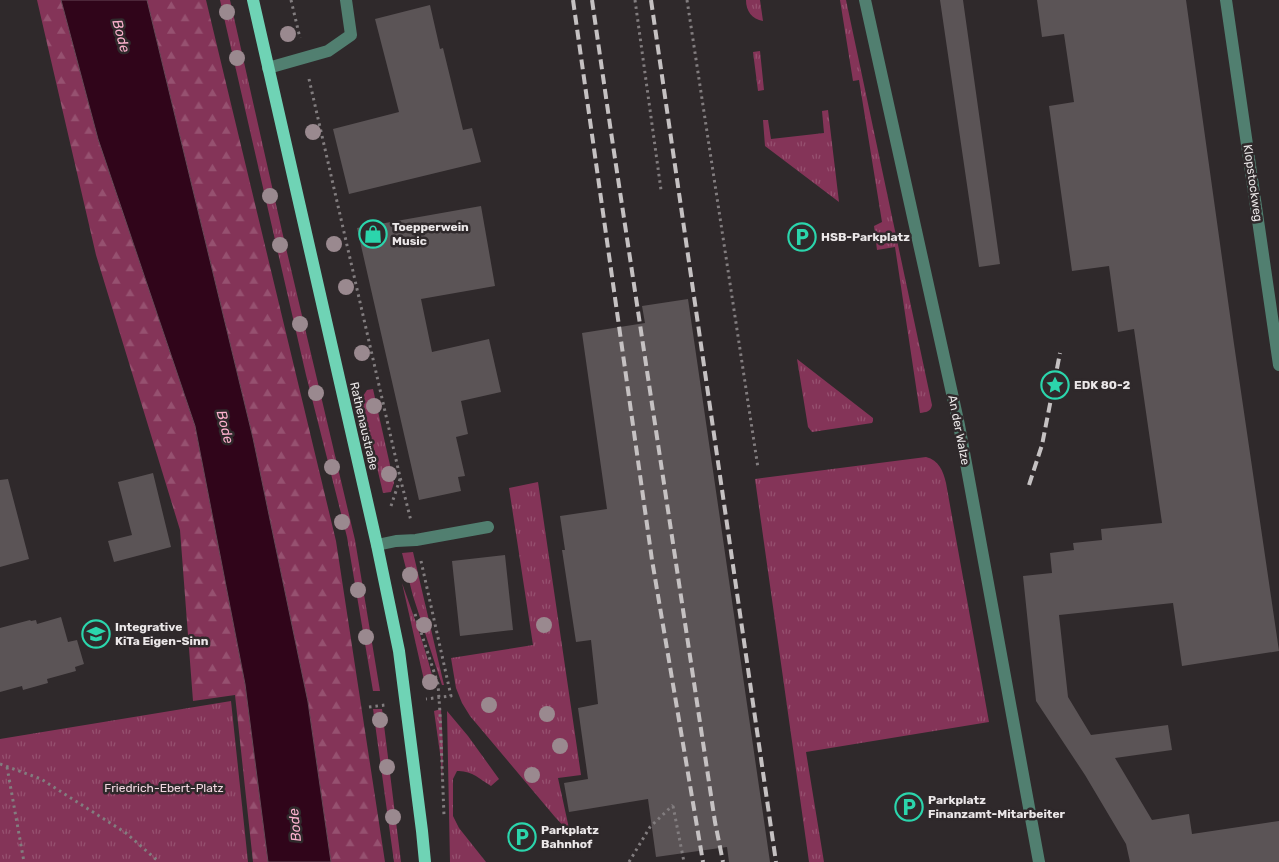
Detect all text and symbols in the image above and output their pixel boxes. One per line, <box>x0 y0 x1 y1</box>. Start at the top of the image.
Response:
water label: Bode <box>108 18 134 55</box>
street label: Klopstockweg <box>1241 143 1265 223</box>
shop icon: Toepperwein Music <box>358 219 388 249</box>
place label: Toepperwein Music <box>392 220 469 248</box>
parking icon: HSB-Parkplatz <box>787 222 817 252</box>
place label: HSB-Parkplatz <box>821 230 910 244</box>
place icon: EDK 80-2 <box>1040 370 1070 400</box>
place label: EDK 80-2 <box>1074 378 1130 392</box>
street label: Rathenaustraße <box>347 381 381 472</box>
street label: An der Walze <box>945 394 973 466</box>
water label: Bode <box>213 409 237 446</box>
school or university icon: Integrative KiTa Eigen-Sinn <box>81 619 111 649</box>
place label: Integrative KiTa Eigen-Sinn <box>115 620 209 648</box>
park label: Friedrich-Ebert-Platz <box>104 781 224 795</box>
parking icon: Parkplatz Finanzamt-Mitarbeiter <box>894 792 924 822</box>
place label: Parkplatz Finanzamt-Mitarbeiter <box>928 793 1066 821</box>
water label: Bode <box>285 807 305 842</box>
parking icon: Parkplatz Bahnhof <box>507 822 537 852</box>
place label: Parkplatz Bahnhof <box>541 823 599 851</box>

